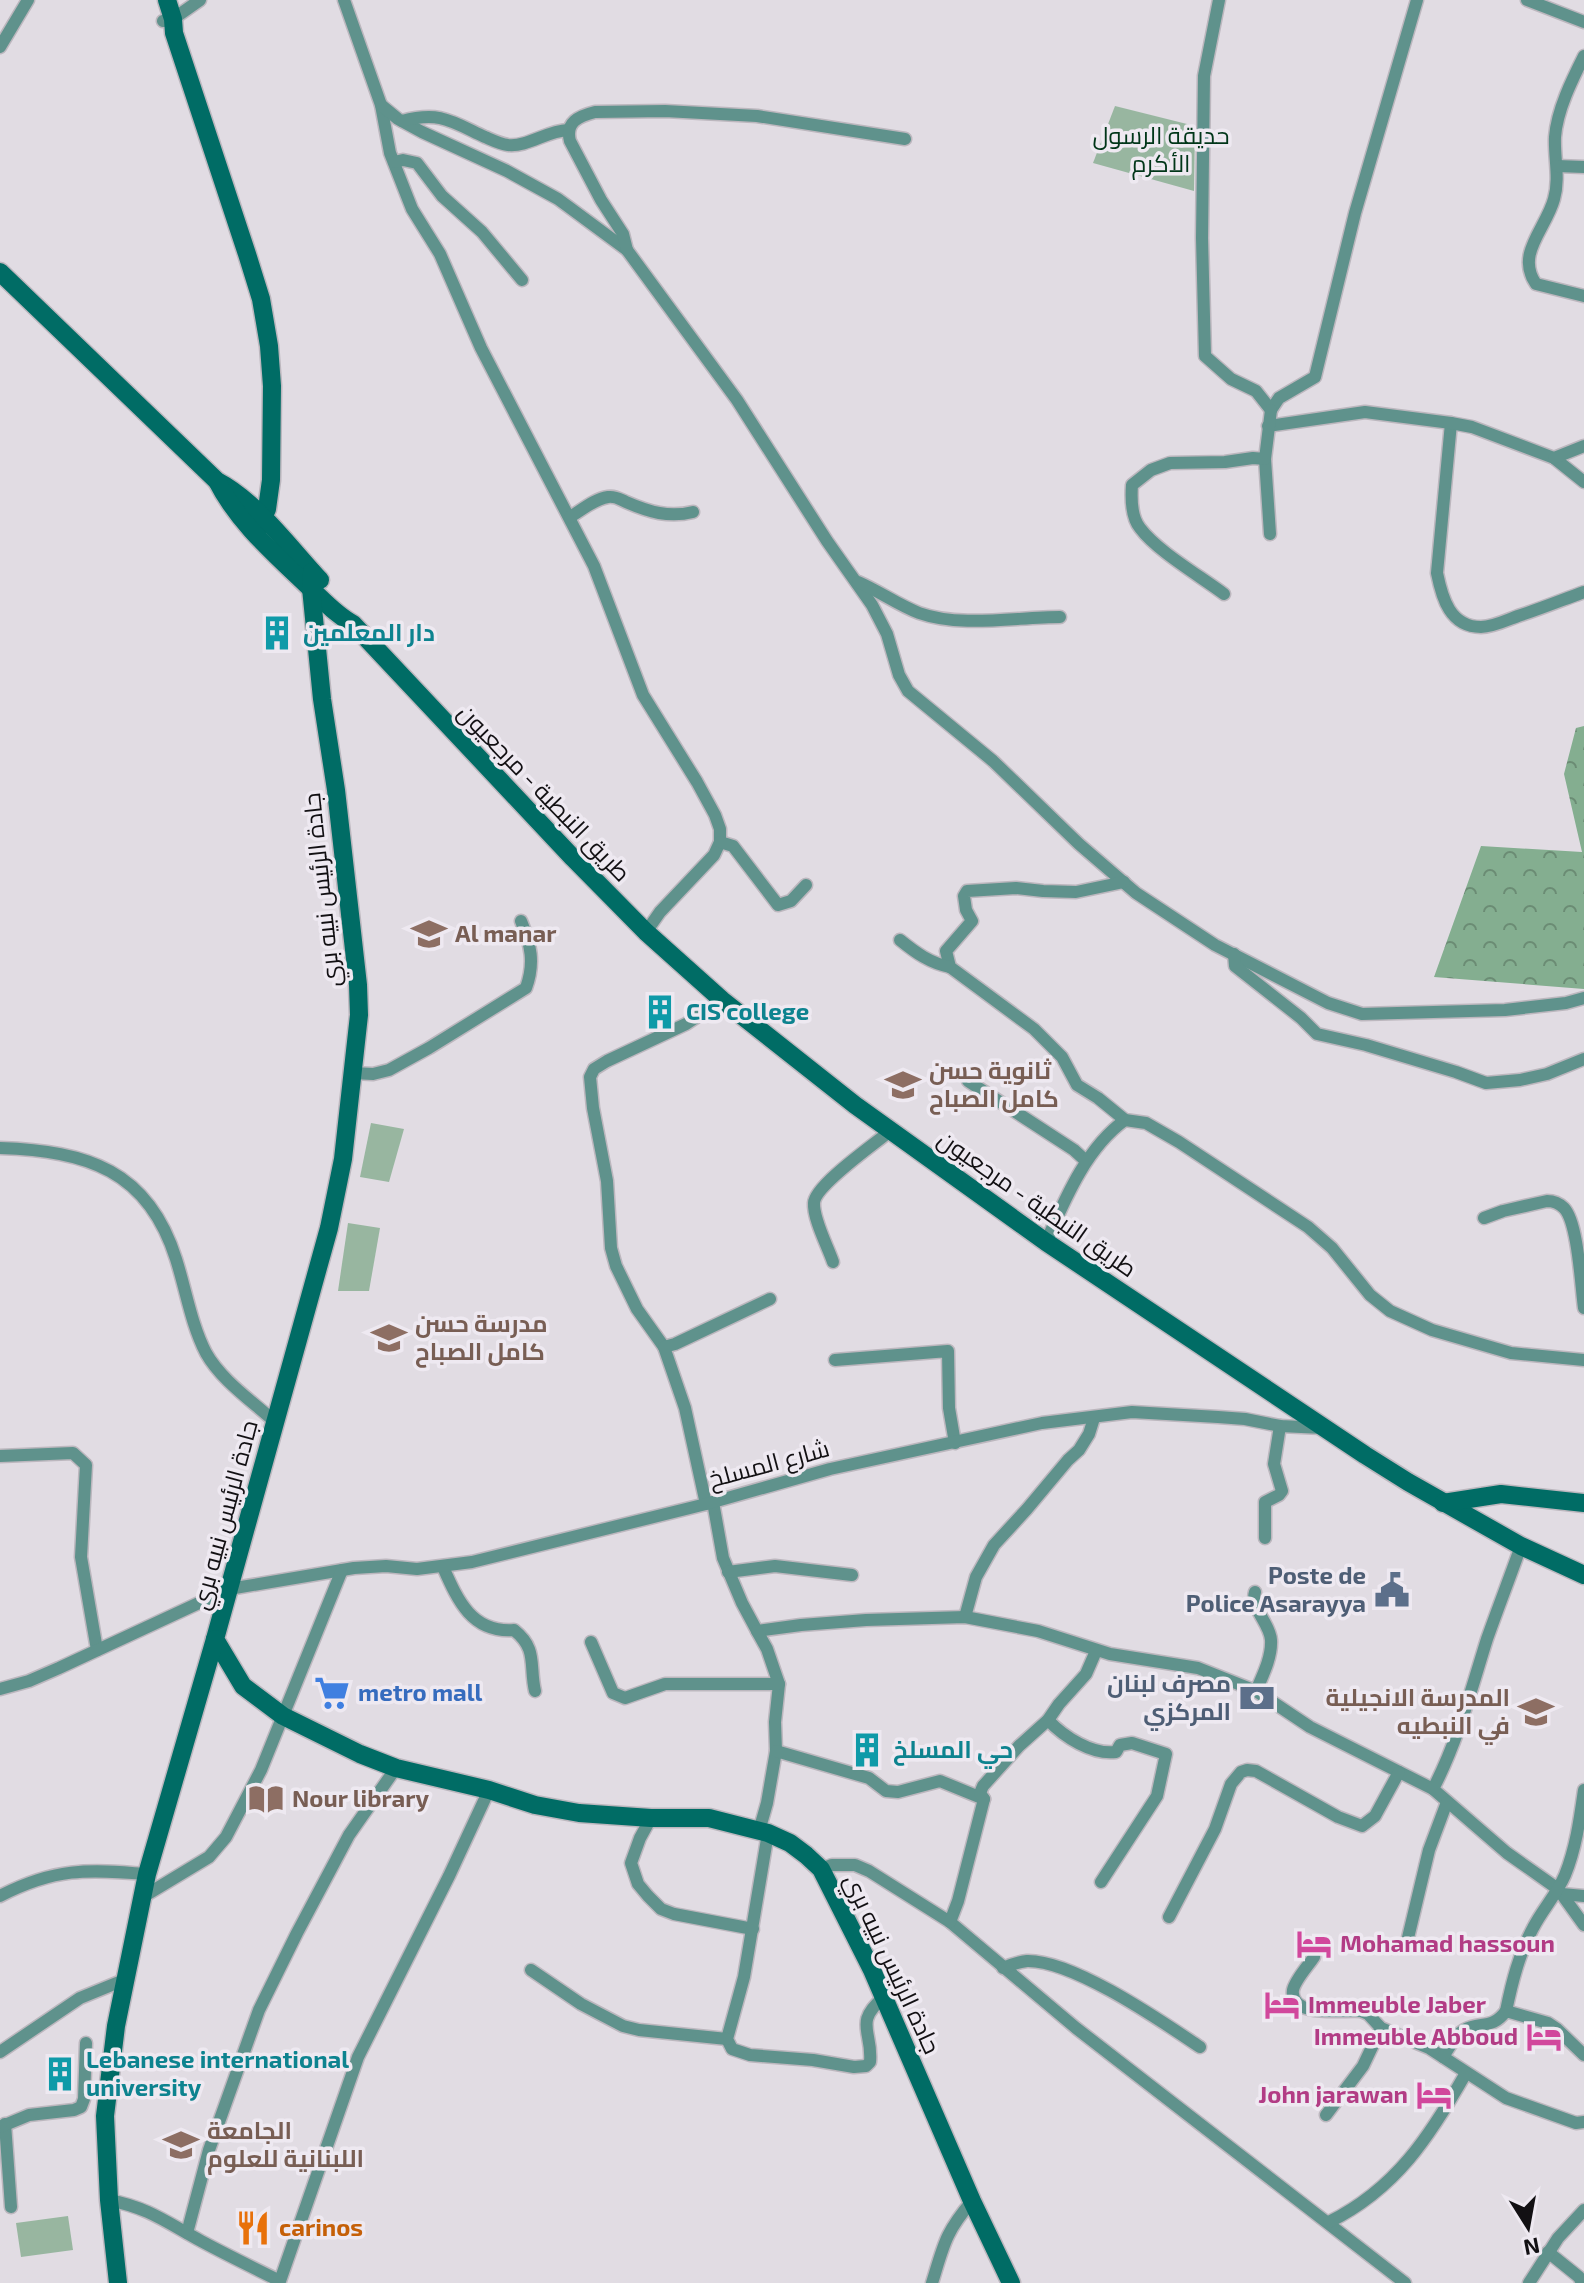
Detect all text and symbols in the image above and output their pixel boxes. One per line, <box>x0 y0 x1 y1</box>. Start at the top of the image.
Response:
park label: حديقة الرسول الأكرم <box>1092 120 1230 180</box>
building icon: دار المعلمين <box>258 614 296 652</box>
place label: دار المعلمين <box>303 617 435 647</box>
street label: طريق النبطية - مرجعيون <box>451 697 637 888</box>
street label: جادة الرئيس نبيه بري <box>296 791 350 989</box>
school or university icon: Al manar <box>410 915 448 953</box>
place label: Al manar <box>455 918 557 947</box>
building icon: CIS college <box>641 993 679 1031</box>
place label: CIS college <box>686 996 809 1025</box>
place label: ثانوية حسن كامل الصباح <box>929 1055 1059 1115</box>
school or university icon: ثانوية حسن كامل الصباح <box>884 1066 922 1104</box>
street label: طريق النبطية - مرجعيون <box>932 1123 1143 1284</box>
place label: مدرسة حسن كامل الصباح <box>415 1308 548 1368</box>
school or university icon: مدرسة حسن كامل الصباح <box>370 1319 408 1357</box>
street label: جادة الرئيس نبيه بري <box>184 1417 268 1614</box>
street label: شارع المسلخ <box>705 1432 833 1496</box>
place label: Poste de Police Asarayya <box>1186 1560 1366 1617</box>
public building icon: Poste de Police Asarayya <box>1373 1571 1411 1609</box>
place label: مصرف لبنان المركزي <box>1107 1668 1231 1731</box>
supermarket icon: metro mall <box>313 1674 351 1712</box>
place label: metro mall <box>358 1677 483 1706</box>
bank icon: مصرف لبنان المركزي <box>1238 1679 1276 1717</box>
place label: المدرسة الانجيلية في النبطيه <box>1325 1682 1510 1745</box>
school or university icon: المدرسة الانجيلية في النبطيه <box>1517 1693 1555 1731</box>
building icon: حي المسلخ <box>848 1731 886 1769</box>
place label: حي المسلخ <box>893 1734 1013 1769</box>
library icon: Nour library <box>247 1780 285 1818</box>
place label: Nour library <box>292 1783 430 1812</box>
street label: جادة الرئيس نبيه بري <box>834 1869 948 2060</box>
hotel icon: Mohamad hassoun <box>1295 1925 1333 1963</box>
place label: Mohamad hassoun <box>1340 1928 1555 1957</box>
hotel icon: Immeuble Jaber <box>1263 1986 1301 2024</box>
place label: Immeuble Jaber <box>1308 1989 1487 2018</box>
hotel icon: Immeuble Abboud <box>1525 2018 1563 2056</box>
place label: Immeuble Abboud <box>1314 2021 1518 2050</box>
place label: Lebanese international university <box>86 2044 349 2101</box>
building icon: Lebanese international university <box>41 2055 79 2093</box>
hotel icon: John jarawan <box>1415 2076 1453 2114</box>
place label: John jarawan <box>1258 2079 1408 2108</box>
place label: الجامعة اللبنانية للعلوم <box>207 2115 364 2175</box>
school or university icon: الجامعة اللبنانية للعلوم <box>162 2126 200 2164</box>
north arrow <box>1488 2187 1568 2267</box>
restaurant icon: carinos <box>234 2209 272 2247</box>
place label: carinos <box>279 2212 363 2241</box>
text: N <box>1522 2233 1542 2262</box>

